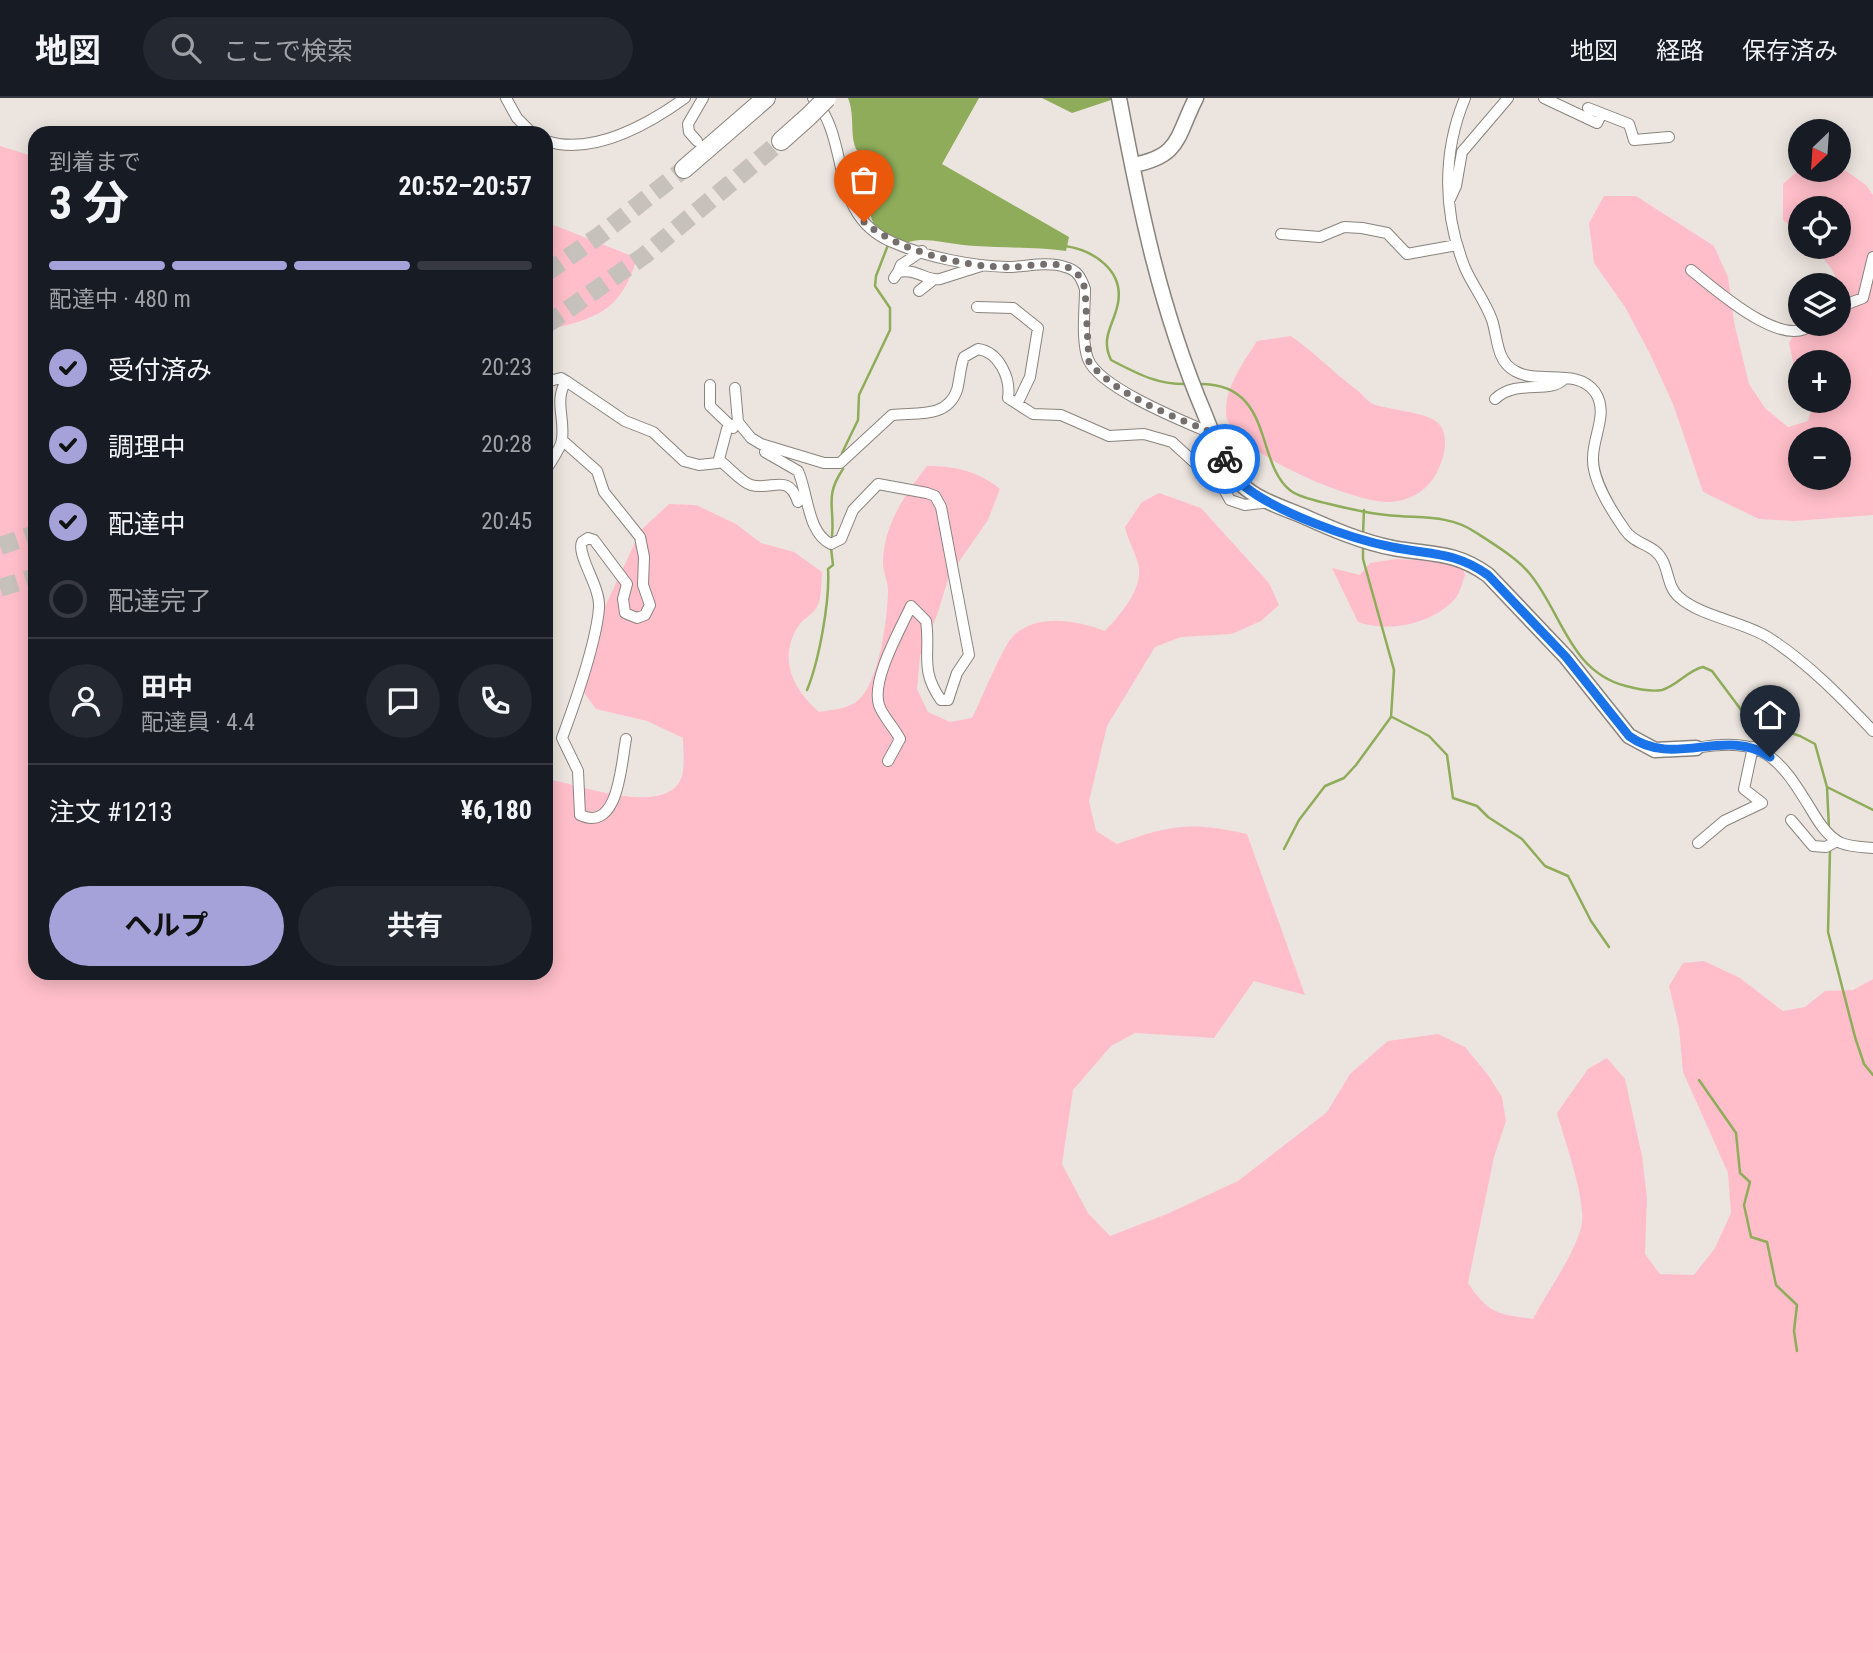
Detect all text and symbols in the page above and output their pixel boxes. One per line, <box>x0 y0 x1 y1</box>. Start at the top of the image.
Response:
search box <box>143 17 633 80</box>
icon: search <box>167 29 205 67</box>
text: 地図 <box>35 31 101 70</box>
text: ここで検索 <box>223 36 353 66</box>
text: 地図 <box>1570 37 1618 65</box>
text: 経路 <box>1656 37 1704 65</box>
text: 保存済み <box>1742 37 1838 65</box>
north arrow <box>1788 119 1852 182</box>
map controls <box>1788 119 1851 490</box>
text: 到着まで <box>49 149 141 176</box>
pin <box>834 150 894 222</box>
icon: bag <box>845 161 883 199</box>
text: 20:52–20:57 <box>398 171 532 201</box>
text: 3 分 <box>49 176 129 230</box>
button: locate <box>1788 196 1851 259</box>
button: layers <box>1788 273 1851 336</box>
text: 配達中 · 480 m <box>49 286 191 313</box>
icon: check <box>49 349 87 387</box>
button: + <box>1788 350 1851 413</box>
text: 20:23 <box>481 354 532 381</box>
text: 受付済み <box>108 355 212 385</box>
courier <box>1190 424 1260 494</box>
icon: check <box>49 426 87 464</box>
button: − <box>1788 427 1851 490</box>
text: 20:28 <box>481 431 532 458</box>
text: 調理中 <box>108 432 186 462</box>
icon: bike <box>1206 440 1244 478</box>
icon: check <box>49 503 87 541</box>
text: 20:45 <box>481 508 532 535</box>
text: 配達中 <box>108 509 186 539</box>
text: 配達完了 <box>108 586 212 616</box>
button: person <box>49 664 123 738</box>
button: chat <box>366 664 440 738</box>
button: phone <box>458 664 532 738</box>
text: 田中 <box>141 672 193 702</box>
pin <box>1740 685 1800 757</box>
icon: home <box>1751 696 1789 734</box>
text: 配達員 · 4.4 <box>141 709 255 736</box>
text: ¥6,180 <box>461 795 532 825</box>
text: 注文 #1213 <box>49 797 173 827</box>
button: ヘルプ <box>49 886 284 966</box>
button: 共有 <box>298 886 532 966</box>

